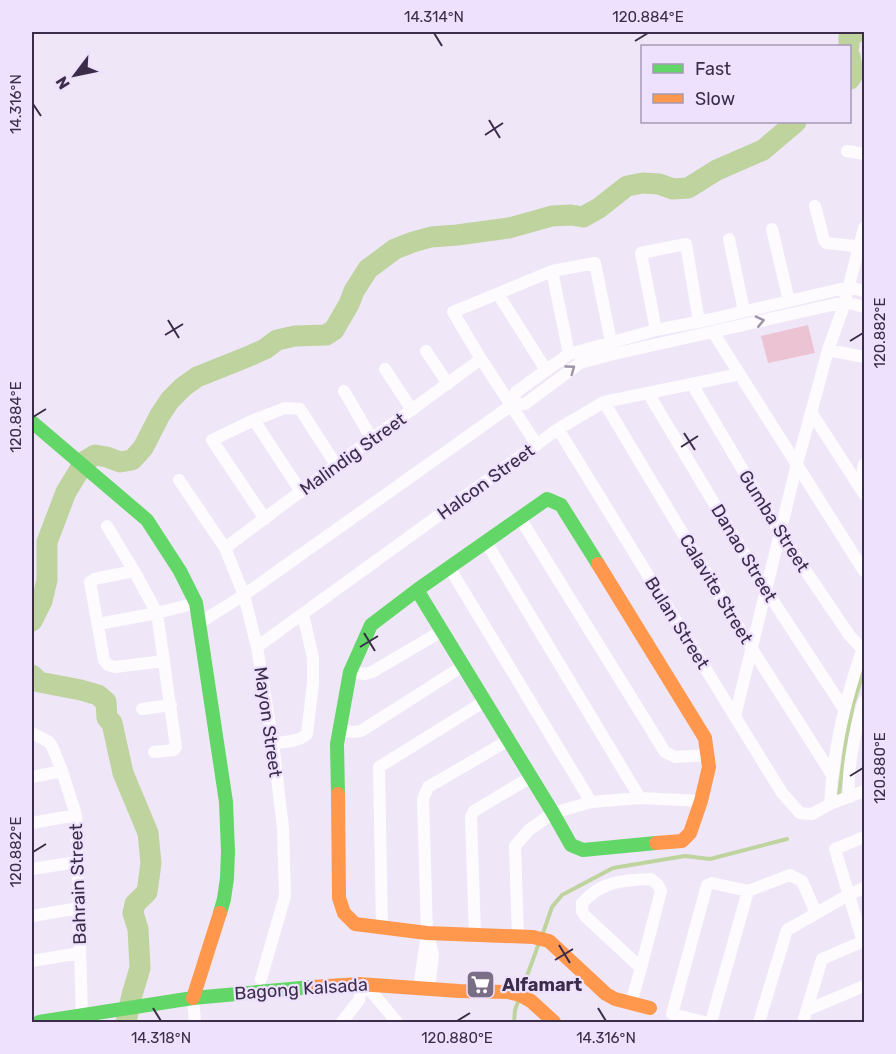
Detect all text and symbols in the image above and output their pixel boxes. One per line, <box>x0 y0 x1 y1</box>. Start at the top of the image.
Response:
text: 14.314°N <box>404 8 464 26</box>
text: 120.884°E <box>612 8 684 26</box>
north arrow <box>45 45 105 105</box>
legend <box>641 45 851 123</box>
text: Fast <box>695 58 731 80</box>
text: N <box>52 73 74 93</box>
text: 14.316°N <box>7 74 25 134</box>
text: Slow <box>695 88 735 110</box>
text: 120.882°E <box>871 298 889 368</box>
one-way arrow <box>754 315 764 328</box>
one-way arrow <box>565 365 576 376</box>
text: 120.884°E <box>7 381 25 453</box>
street label: Malindig Street <box>296 408 410 500</box>
street label: Halcon Street <box>433 439 539 525</box>
street label: Gumba Street <box>734 466 814 576</box>
street label: Danao Street <box>706 500 782 606</box>
street label: Calavite Street <box>675 530 757 648</box>
street label: Bulan Street <box>640 573 714 673</box>
street label: Mayon Street <box>249 665 287 779</box>
text: 120.880°E <box>871 732 889 804</box>
text: 120.882°E <box>7 817 25 887</box>
street label: Bahrain Street <box>65 823 91 945</box>
supermarket icon: Alfamart <box>465 969 497 1001</box>
street label: Bagong Kalsada <box>233 973 369 1005</box>
place label: Alfamart <box>502 974 582 996</box>
text: 14.318°N <box>131 1029 191 1047</box>
text: 120.880°E <box>421 1029 493 1047</box>
text: 14.316°N <box>576 1029 636 1047</box>

